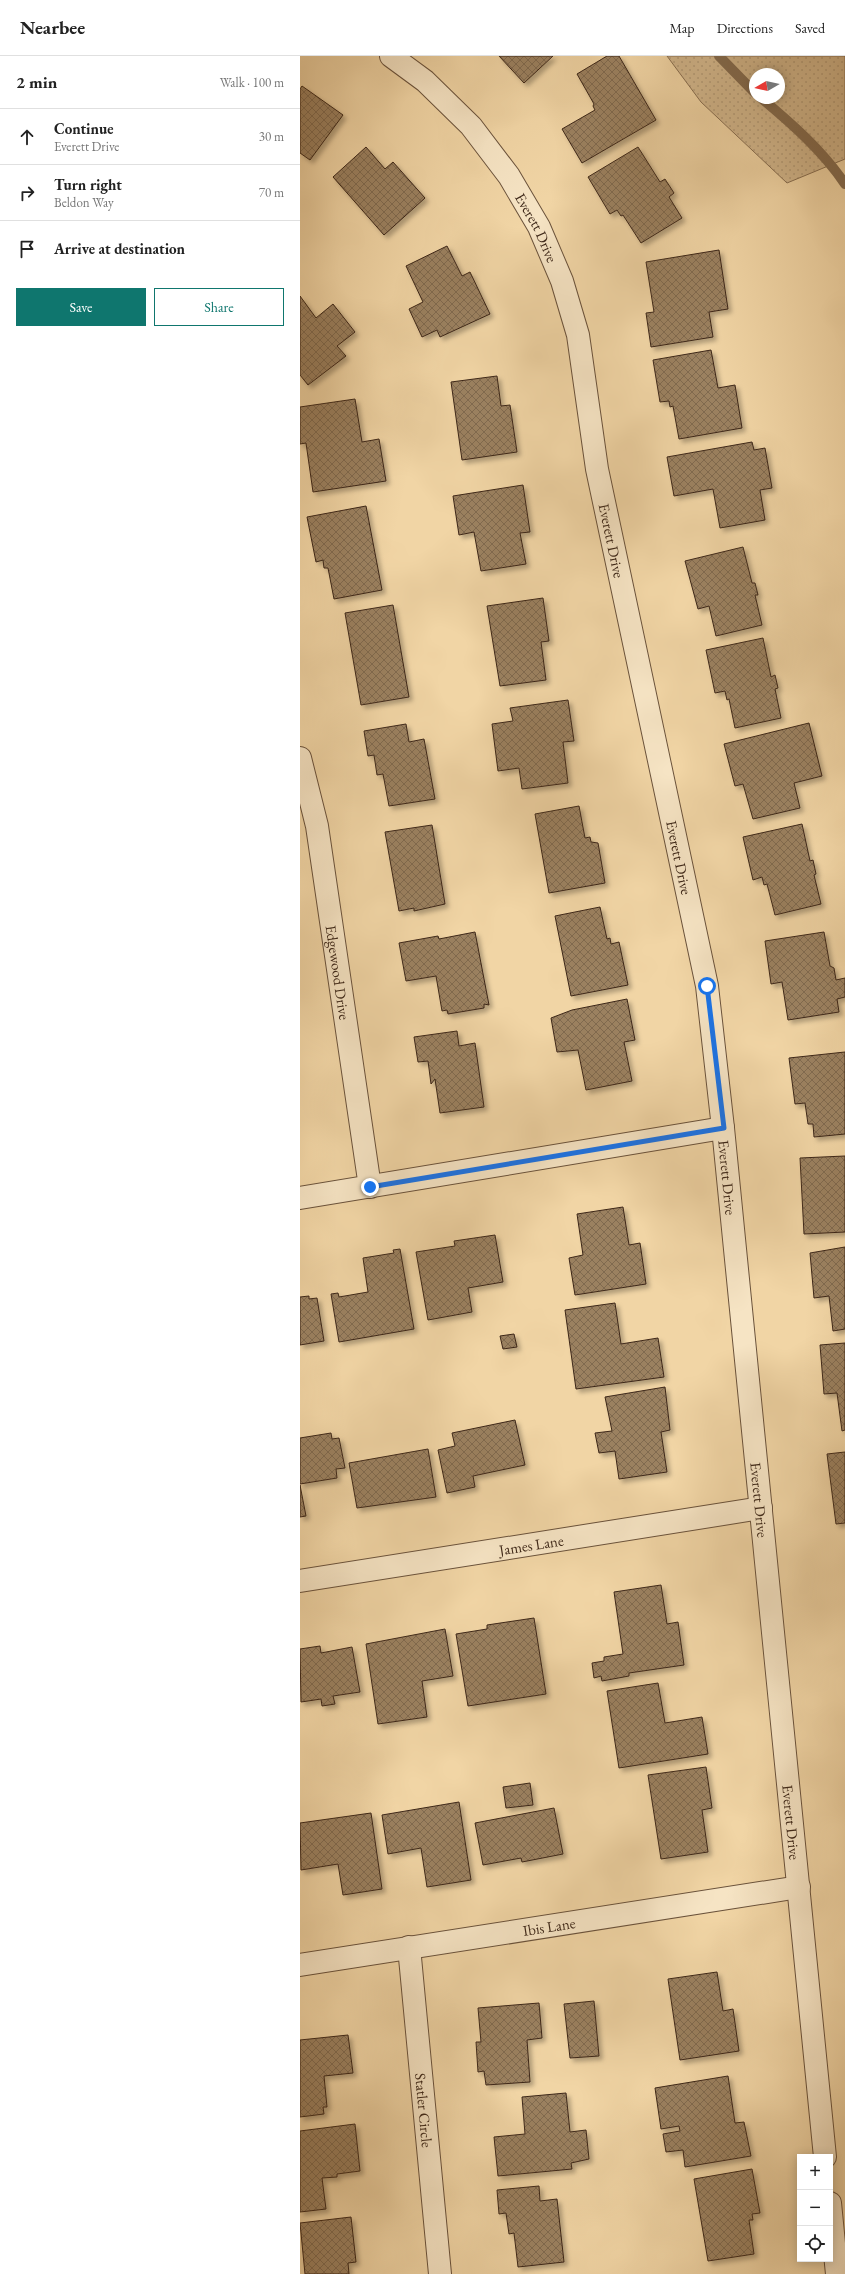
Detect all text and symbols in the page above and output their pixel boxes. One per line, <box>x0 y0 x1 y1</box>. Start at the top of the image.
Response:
text: Nearbee <box>20 15 85 40</box>
text: Map <box>669 19 695 37</box>
text: Directions <box>717 19 773 37</box>
text: Saved <box>795 19 825 37</box>
north arrow <box>749 68 785 104</box>
text: 2 min <box>16 71 57 93</box>
text: Walk · 100 m <box>220 74 284 91</box>
text: Continue <box>54 119 114 138</box>
icon: ahead <box>16 126 38 148</box>
text: 30 m <box>259 128 284 145</box>
text: Everett Drive <box>54 138 119 155</box>
text: Turn right <box>54 175 122 194</box>
icon: right <box>16 182 38 204</box>
text: 70 m <box>259 184 284 201</box>
street label: Everett Drive <box>511 189 562 265</box>
text: Beldon Way <box>54 194 114 211</box>
icon: arrive <box>16 238 38 260</box>
text: Arrive at destination <box>54 239 185 258</box>
button: Save <box>16 288 146 326</box>
button: Share <box>154 288 284 326</box>
street label: Everett Drive <box>595 502 629 580</box>
street label: Everett Drive <box>662 819 697 896</box>
street label: Edgewood Drive <box>322 924 355 1021</box>
route start <box>698 977 716 995</box>
street label: Everett Drive <box>715 1139 741 1216</box>
route end <box>361 1178 379 1196</box>
street label: Everett Drive <box>747 1461 773 1538</box>
street label: James Lane <box>496 1530 565 1559</box>
street label: Everett Drive <box>779 1784 805 1861</box>
street label: Ibis Lane <box>521 1913 577 1940</box>
street label: Statler Circle <box>411 2072 437 2149</box>
map controls <box>797 2154 833 2262</box>
button: + <box>797 2154 833 2190</box>
button: − <box>797 2190 833 2226</box>
button: locate <box>797 2226 833 2262</box>

